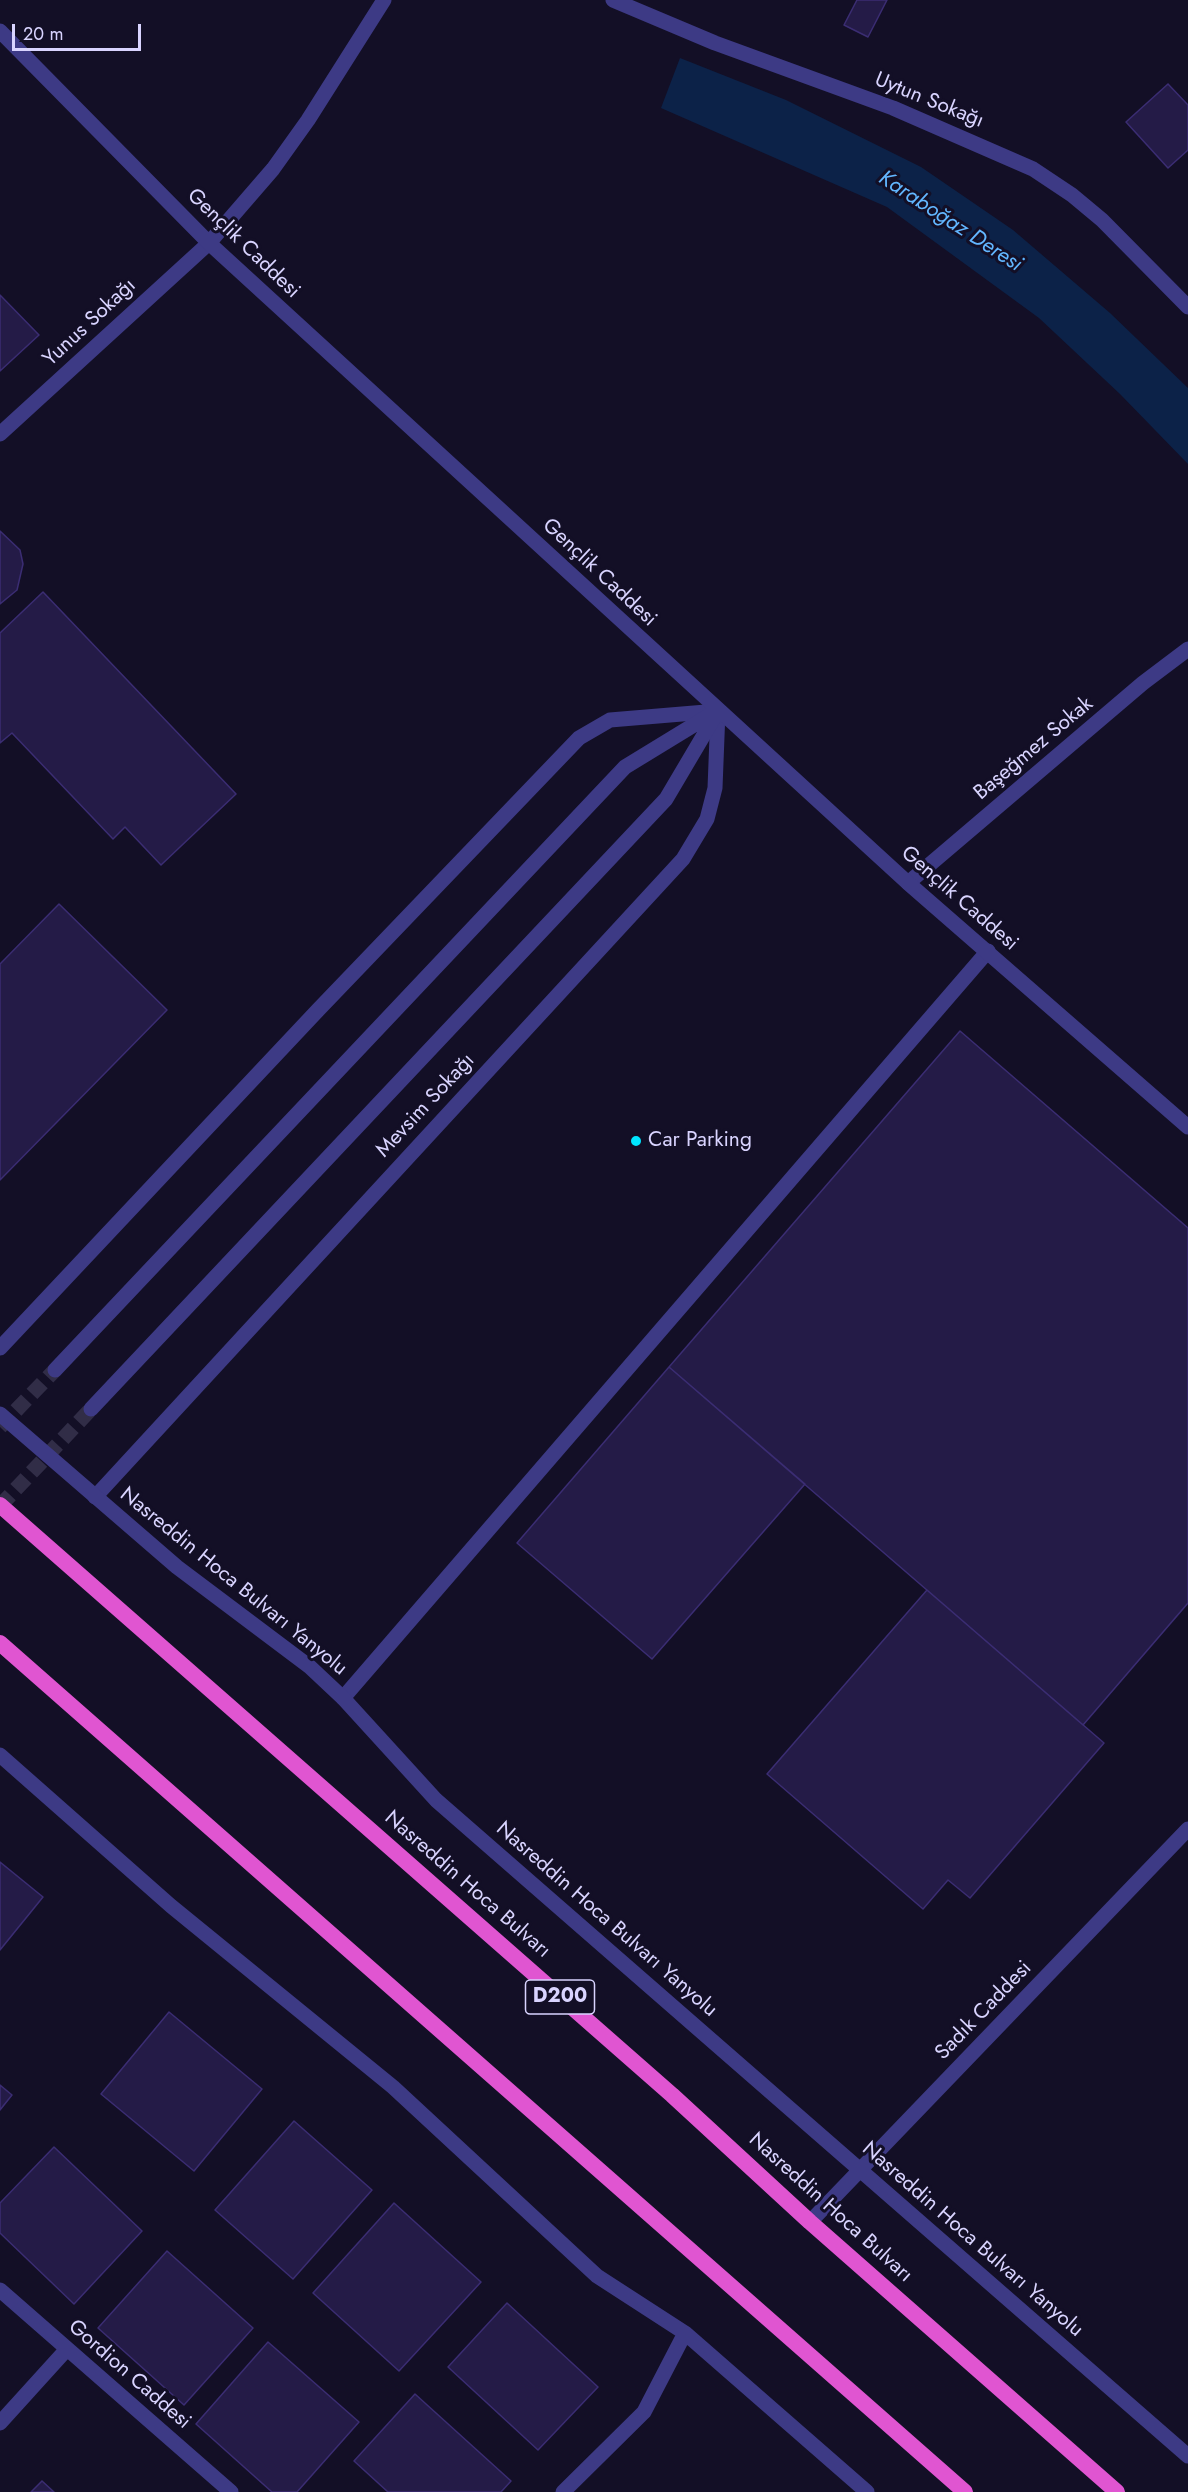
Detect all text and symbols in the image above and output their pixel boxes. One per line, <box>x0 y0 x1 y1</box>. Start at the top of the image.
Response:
scale bar <box>15 12 144 50</box>
text: 20 m <box>23 21 63 47</box>
street label: Uytun Sokağı <box>871 68 987 134</box>
water label: Karaboğaz Deresi <box>873 166 1027 278</box>
street label: Gençlik Caddesi <box>181 184 305 304</box>
street label: Yunus Sokağı <box>38 274 142 372</box>
street label: Gençlik Caddesi <box>537 514 661 632</box>
street label: Başeğmez Sokak <box>969 692 1099 806</box>
street label: Gençlik Caddesi <box>895 841 1023 957</box>
street label: Mevsim Sokağı <box>371 1049 481 1163</box>
place label: Car Parking <box>648 1128 752 1154</box>
marker: Car Parking <box>629 1134 643 1148</box>
street label: Nasreddin Hoca Bulvarı Yanyolu <box>114 1483 352 1681</box>
street label: Nasreddin Hoca Bulvarı <box>379 1806 555 1964</box>
street label: Nasreddin Hoca Bulvarı Yanyolu <box>490 1817 722 2023</box>
street label: Sadık Caddesi <box>931 1956 1037 2066</box>
road number: D200 <box>526 1980 594 2014</box>
street label: Nasreddin Hoca Bulvarı <box>743 2128 917 2288</box>
street label: Nasreddin Hoca Bulvarı Yanyolu <box>856 2137 1088 2343</box>
street label: Gordion Caddesi <box>62 2315 196 2435</box>

